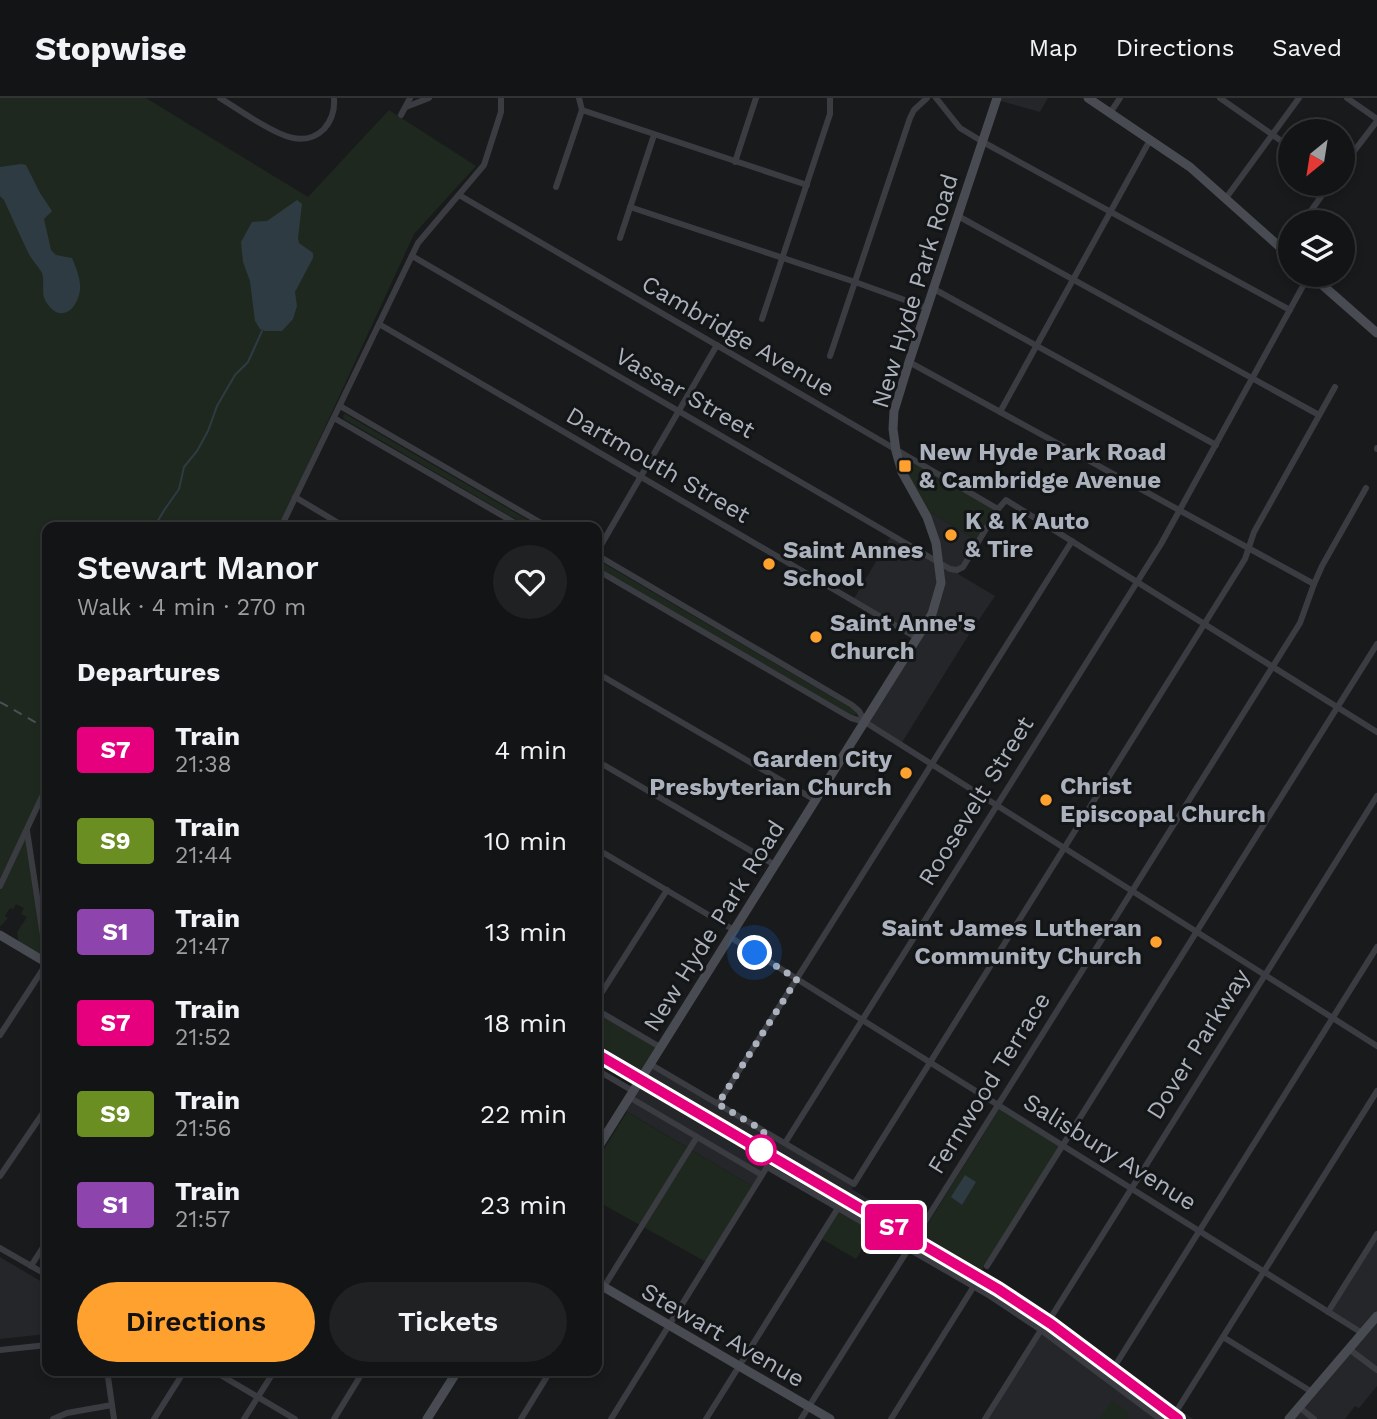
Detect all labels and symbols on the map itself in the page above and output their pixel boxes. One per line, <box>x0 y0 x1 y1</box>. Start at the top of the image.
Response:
north arrow <box>1278 119 1354 196</box>
street label: New Hyde Park Road <box>866 170 964 412</box>
street label: Cambridge Avenue <box>637 269 839 403</box>
street label: Vassar Street <box>610 342 760 444</box>
street label: Dartmouth Street <box>561 401 755 529</box>
place label: New Hyde Park Road & Cambridge Avenue <box>919 438 1166 494</box>
marker: New Hyde Park Road & Cambridge Avenue <box>897 458 913 474</box>
place label: K & K Auto & Tire <box>965 507 1089 563</box>
marker: K & K Auto & Tire <box>943 527 959 543</box>
place label: Saint Annes School <box>783 536 924 592</box>
marker: Saint Annes School <box>761 556 777 572</box>
place label: Saint Anne's Church <box>830 609 976 665</box>
marker: Saint Anne's Church <box>808 629 824 645</box>
street label: Roosevelt Street <box>913 711 1039 891</box>
place label: Garden City Presbyterian Church <box>649 745 892 801</box>
marker: Garden City Presbyterian Church <box>898 765 914 781</box>
place label: Christ Episcopal Church <box>1060 772 1266 828</box>
marker: Christ Episcopal Church <box>1038 792 1054 808</box>
street label: New Hyde Park Road <box>638 815 790 1037</box>
place label: Saint James Lutheran Community Church <box>882 914 1142 970</box>
marker: Saint James Lutheran Community Church <box>1148 934 1164 950</box>
your location <box>737 935 772 970</box>
street label: Dover Parkway <box>1141 963 1256 1124</box>
street label: Fernwood Terrace <box>922 987 1056 1179</box>
street label: Salisbury Avenue <box>1018 1087 1202 1217</box>
unlabelled marker <box>746 1135 776 1165</box>
line badge: S7 <box>862 1204 926 1250</box>
street label: Stewart Avenue <box>636 1277 810 1393</box>

